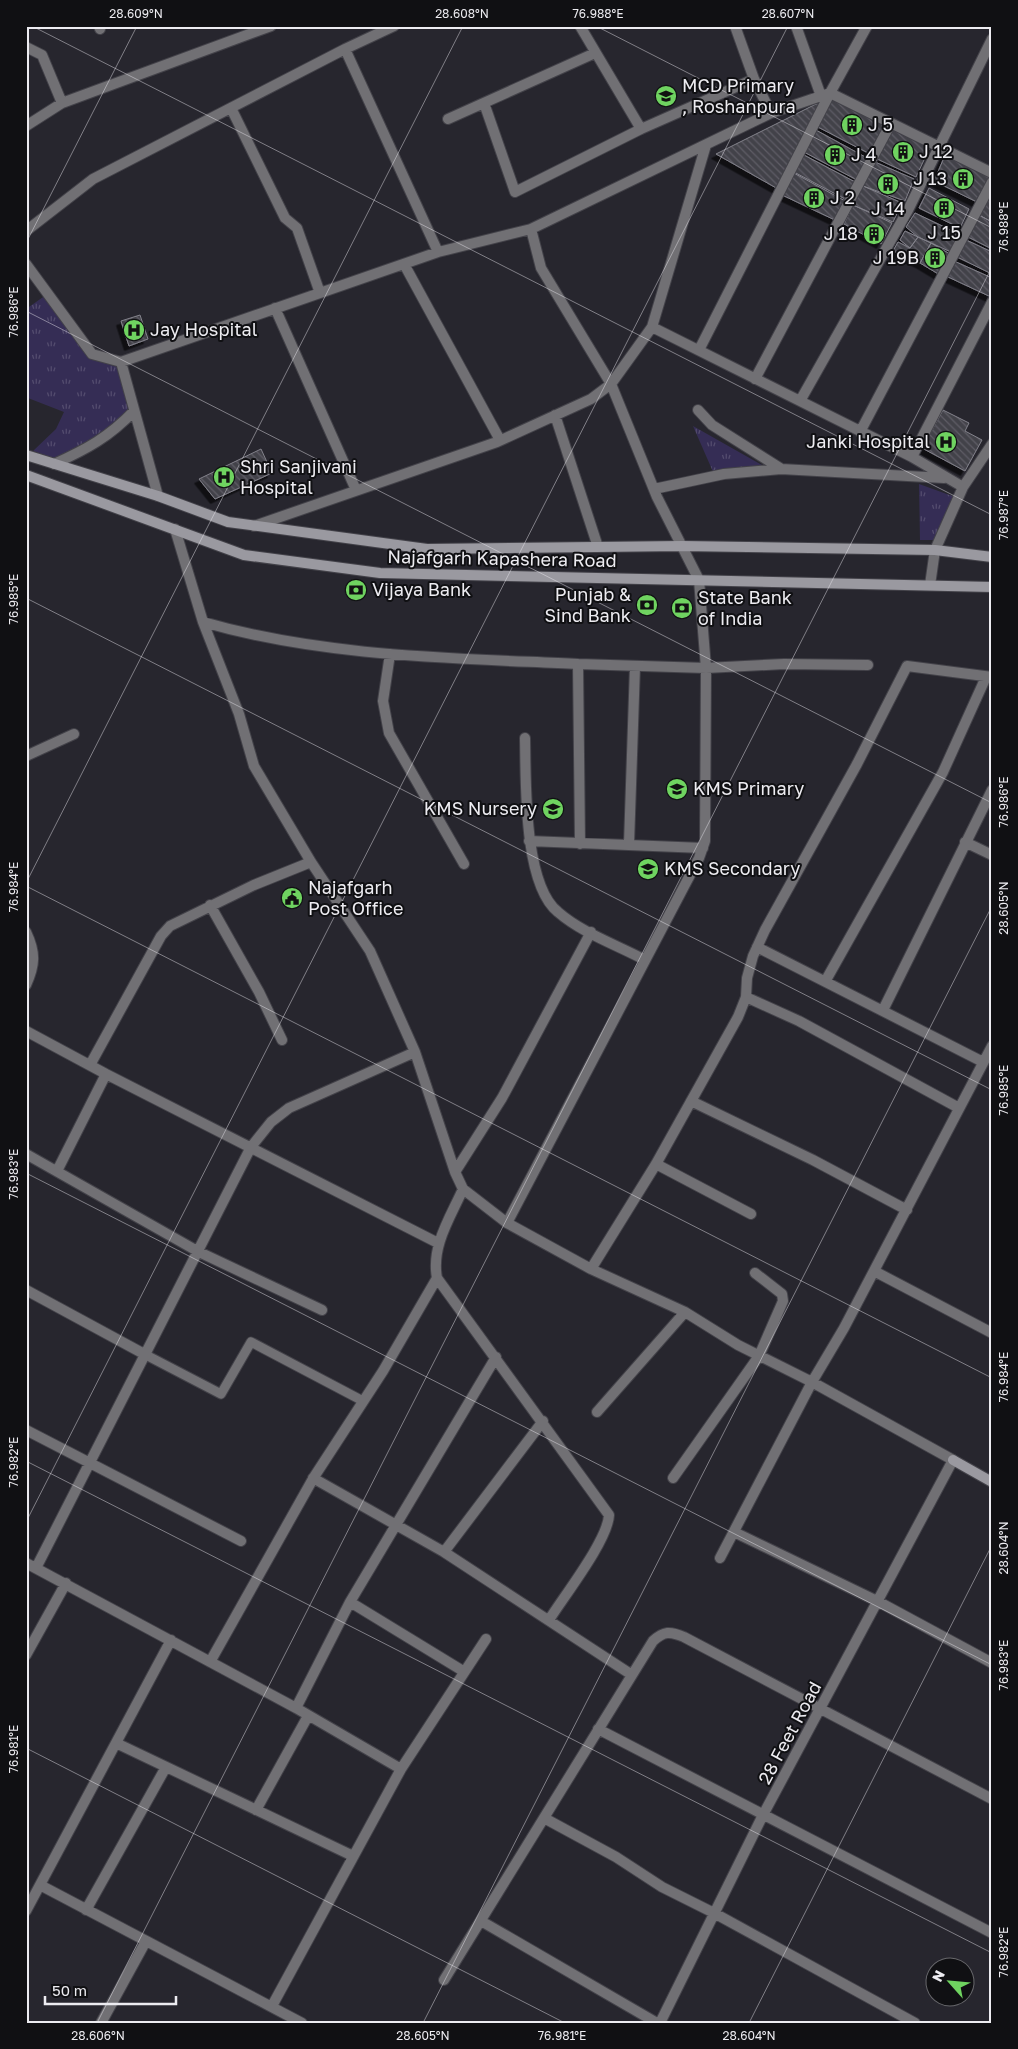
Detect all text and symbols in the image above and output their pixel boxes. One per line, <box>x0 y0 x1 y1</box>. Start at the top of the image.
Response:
text: 28.609°N <box>109 6 163 21</box>
text: 28.608°N <box>435 6 489 21</box>
text: 76.988°E <box>572 6 624 21</box>
text: 28.607°N <box>762 6 814 21</box>
place label: MCD Primary , Roshanpura <box>682 74 796 117</box>
school or university icon: MCD Primary , Roshanpura <box>654 84 678 108</box>
building icon: J 5 <box>840 113 864 137</box>
place label: J 5 <box>868 113 893 135</box>
building icon: J 12 <box>891 140 915 164</box>
place label: J 12 <box>919 140 953 162</box>
building icon: J 4 <box>823 143 847 167</box>
place label: J 4 <box>851 143 876 165</box>
place label: J 13 <box>913 167 947 189</box>
building icon: J 13 <box>951 167 975 191</box>
building icon: J 14 <box>876 172 900 196</box>
building icon: J 2 <box>802 186 826 210</box>
place label: J 2 <box>830 186 855 208</box>
building icon: J 15 <box>932 196 956 220</box>
place label: J 14 <box>871 197 905 219</box>
text: 76.988°E <box>996 201 1011 253</box>
place label: J 15 <box>927 221 961 243</box>
place label: J 18 <box>824 222 858 244</box>
building icon: J 18 <box>862 222 886 246</box>
place label: J 19B <box>873 246 919 268</box>
building icon: J 19B <box>923 246 947 270</box>
text: 76.986°E <box>6 286 21 338</box>
hospital icon: Jay Hospital <box>122 318 146 342</box>
place label: Jay Hospital <box>150 318 258 340</box>
place label: Janki Hospital <box>806 430 930 452</box>
hospital icon: Janki Hospital <box>934 430 958 454</box>
place label: Shri Sanjivani Hospital <box>240 455 357 498</box>
hospital icon: Shri Sanjivani Hospital <box>212 465 236 489</box>
text: 76.987°E <box>996 490 1011 540</box>
street label: Najafgarh Kapashera Road <box>387 545 617 571</box>
text: 76.985°E <box>6 574 21 624</box>
bank icon: Vijaya Bank <box>344 578 368 602</box>
place label: Vijaya Bank <box>372 578 471 600</box>
place label: Punjab & Sind Bank <box>545 583 631 626</box>
place label: State Bank of India <box>698 586 792 629</box>
bank icon: Punjab & Sind Bank <box>635 593 659 617</box>
bank icon: State Bank of India <box>670 596 694 620</box>
text: 76.986°E <box>996 776 1011 828</box>
school or university icon: KMS Primary <box>665 777 689 801</box>
place label: KMS Primary <box>693 777 804 799</box>
place label: KMS Nursery <box>424 797 537 819</box>
school or university icon: KMS Nursery <box>541 797 565 821</box>
school or university icon: KMS Secondary <box>636 857 660 881</box>
place label: KMS Secondary <box>664 857 800 879</box>
text: 76.984°E <box>6 862 21 912</box>
place label: Najafgarh Post Office <box>308 876 403 919</box>
text: 28.605°N <box>996 881 1011 935</box>
public building icon: Najafgarh Post Office <box>280 886 304 910</box>
text: 76.985°E <box>996 1065 1011 1115</box>
text: 76.983°E <box>6 1149 21 1199</box>
text: 76.984°E <box>996 1352 1011 1402</box>
text: 76.982°E <box>6 1437 21 1487</box>
text: 28.604°N <box>996 1521 1011 1575</box>
text: 76.983°E <box>996 1640 1011 1690</box>
street label: 28 Feet Road <box>753 1677 825 1788</box>
text: 76.981°E <box>6 1725 21 1773</box>
text: 76.982°E <box>996 1927 1011 1977</box>
north arrow <box>926 1956 976 2006</box>
text: N <box>928 1967 948 1984</box>
scale bar <box>45 1974 176 2006</box>
text: 50 m <box>52 1981 87 1999</box>
text: 28.606°N <box>71 2028 125 2043</box>
text: 28.605°N <box>396 2028 450 2043</box>
text: 76.981°E <box>538 2028 586 2043</box>
text: 28.604°N <box>722 2028 776 2043</box>

